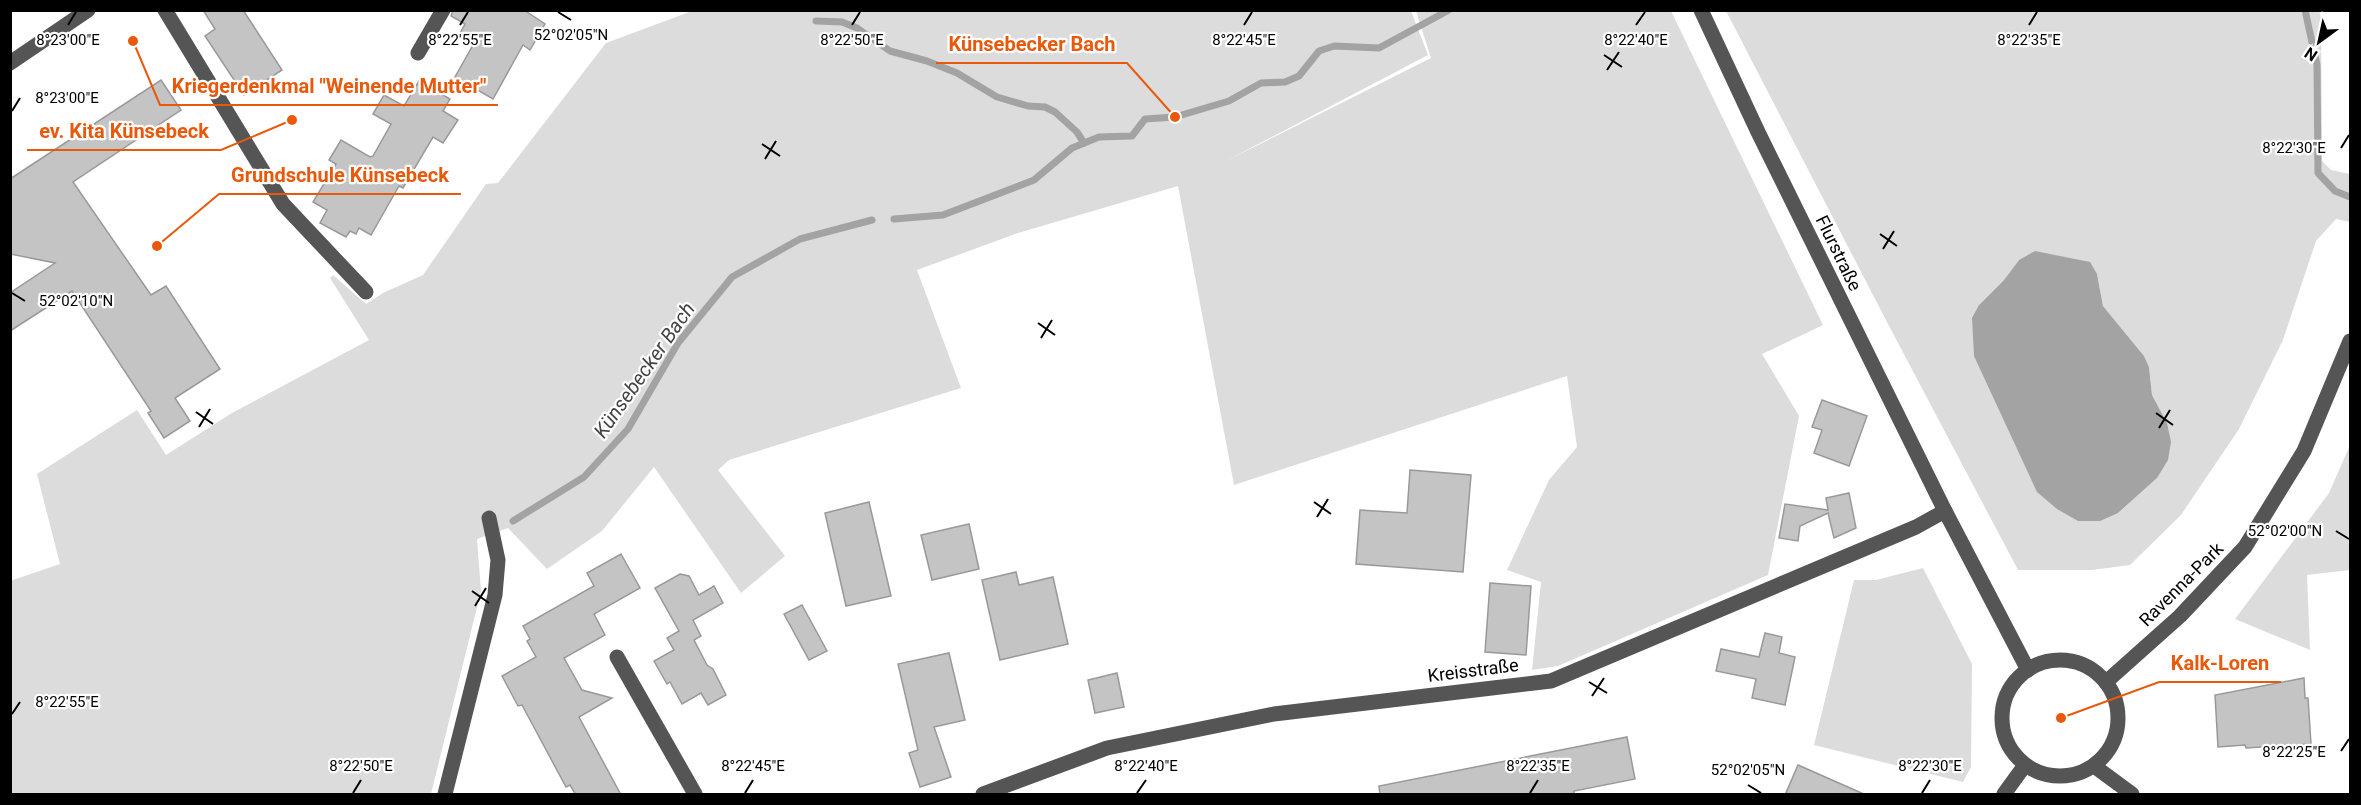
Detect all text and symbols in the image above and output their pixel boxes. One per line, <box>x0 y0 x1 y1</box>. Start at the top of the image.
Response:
north arrow <box>2289 12 2349 72</box>
callout: Künsebecker Bach <box>936 25 1127 63</box>
text: 52°02'05"N <box>534 26 608 44</box>
text: 8°23'00"E <box>36 31 100 49</box>
text: 8°22'55"E <box>428 31 492 49</box>
text: 8°22'50"E <box>820 31 884 49</box>
text: 8°22'45"E <box>1212 31 1276 49</box>
text: 8°22'40"E <box>1604 31 1668 49</box>
text: 8°22'35"E <box>1997 31 2061 49</box>
text: Künsebecker Bach <box>948 32 1116 56</box>
text: N <box>2301 43 2321 65</box>
callout: Kriegerdenkmal "Weinende Mutter" <box>160 67 498 105</box>
text: Kriegerdenkmal "Weinende Mutter" <box>172 74 486 98</box>
text: 8°23'00"E <box>35 89 99 107</box>
callout: ev. Kita Künsebeck <box>27 112 221 150</box>
text: ev. Kita Künsebeck <box>39 119 209 143</box>
text: 8°22'30"E <box>2262 139 2326 157</box>
callout: Grundschule Künsebeck <box>219 156 461 194</box>
text: Grundschule Künsebeck <box>231 163 449 187</box>
street label: Flurstraße <box>1812 212 1866 294</box>
text: 52°02'10"N <box>39 292 113 310</box>
water label: Künsebecker Bach <box>588 298 700 442</box>
text: 52°02'00"N <box>2248 522 2322 540</box>
street label: Ravenna-Park <box>2135 537 2228 630</box>
callout: Kalk-Loren <box>2159 644 2281 682</box>
text: Kalk-Loren <box>2171 651 2269 675</box>
street label: Kreisstraße <box>1426 654 1520 686</box>
text: 8°22'55"E <box>35 693 99 711</box>
text: 8°22'25"E <box>2262 743 2326 761</box>
text: 8°22'50"E <box>329 757 393 775</box>
text: 8°22'45"E <box>721 757 785 775</box>
text: 8°22'40"E <box>1114 757 1178 775</box>
text: 8°22'35"E <box>1506 757 1570 775</box>
text: 8°22'30"E <box>1898 757 1962 775</box>
text: 52°02'05"N <box>1711 761 1785 779</box>

